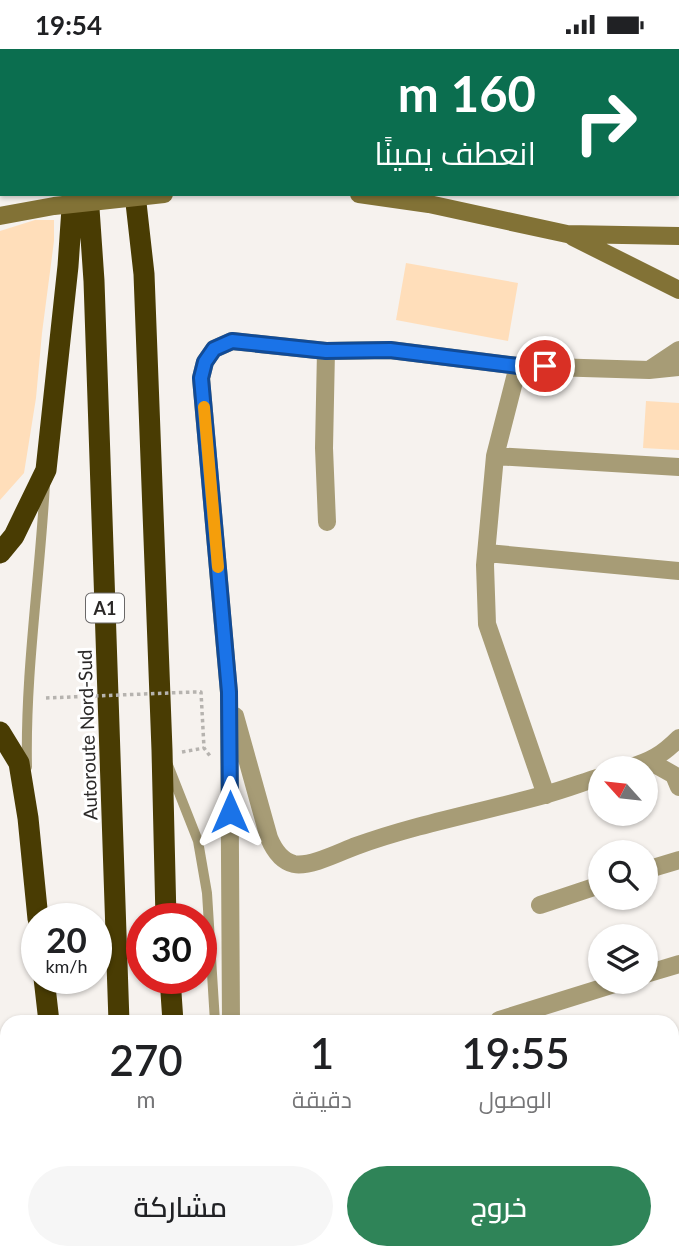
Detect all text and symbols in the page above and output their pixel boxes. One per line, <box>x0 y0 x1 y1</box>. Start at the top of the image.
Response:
text: 19:54 <box>35 9 102 41</box>
text: 160 m <box>398 64 536 122</box>
icon: right <box>560 77 651 168</box>
text: انعطف يمينًا <box>374 133 536 172</box>
pin <box>515 336 575 396</box>
icon: arrive <box>526 347 564 385</box>
road number: A1 <box>86 593 124 623</box>
street label: Autoroute Nord-Sud <box>73 649 101 821</box>
north arrow <box>588 756 658 826</box>
map controls <box>588 756 658 994</box>
position arrow <box>193 775 267 849</box>
button: search <box>588 840 658 910</box>
speed limit sign: 30 <box>126 903 217 994</box>
text: 20 <box>46 918 87 960</box>
button: layers <box>588 924 658 994</box>
text: km/h <box>45 955 88 977</box>
text: 1 <box>310 1028 334 1078</box>
text: 19:55 <box>461 1028 570 1078</box>
text: 270 <box>110 1035 183 1085</box>
text: m <box>137 1085 156 1113</box>
text: دقيقة <box>292 1085 352 1113</box>
text: الوصول <box>479 1085 552 1113</box>
button: مشاركة <box>28 1166 333 1246</box>
button: خروج <box>347 1166 651 1246</box>

